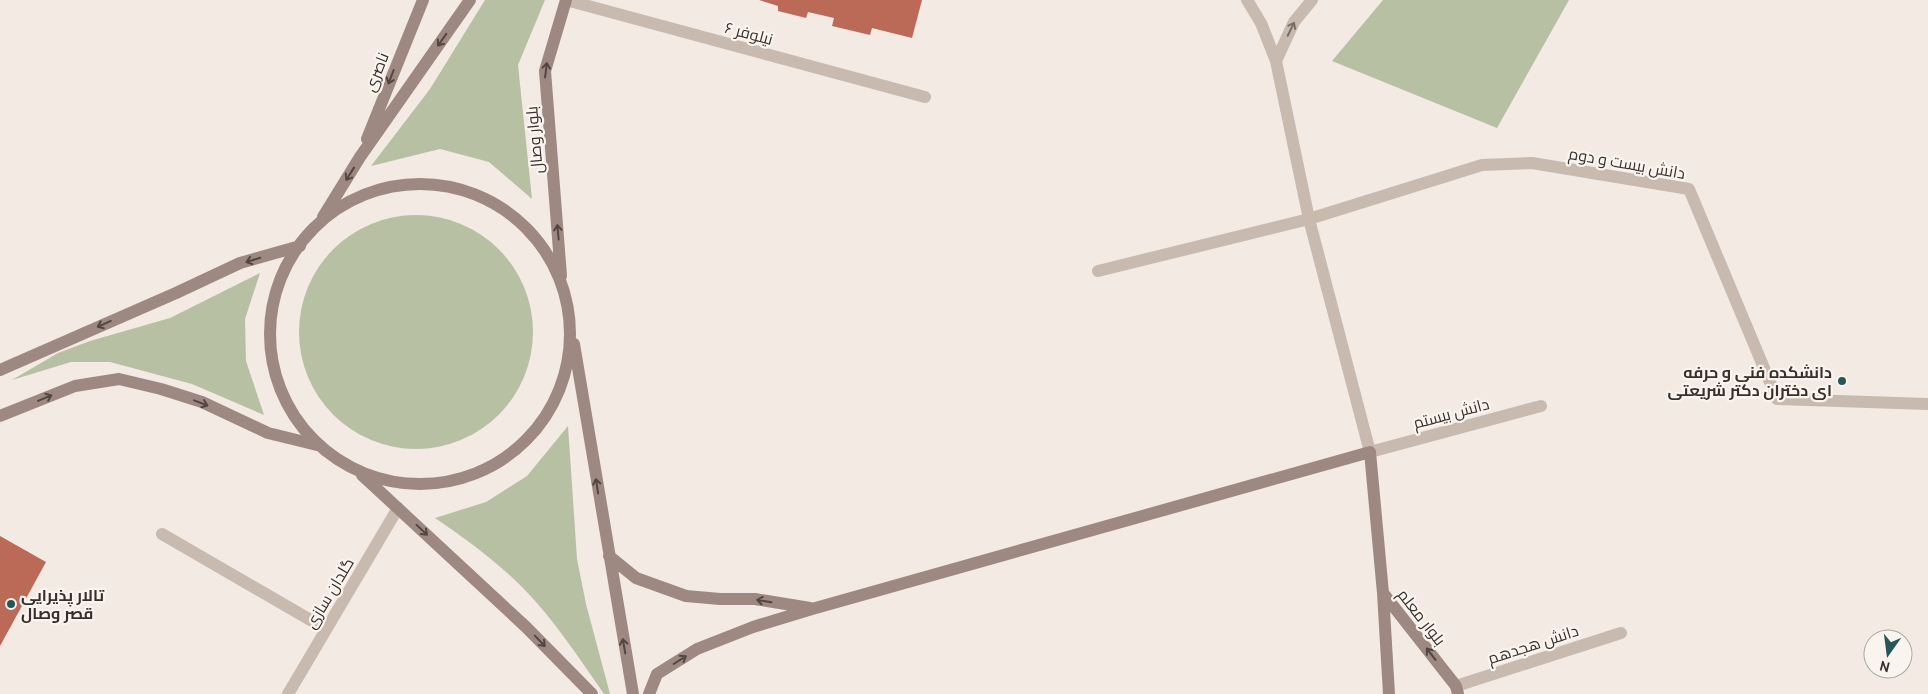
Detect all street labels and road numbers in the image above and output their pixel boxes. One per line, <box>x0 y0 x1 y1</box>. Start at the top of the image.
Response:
street label: نیلوفر ۶ <box>723 18 775 49</box>
street label: ناصری <box>360 50 394 95</box>
street label: بلوار وصال <box>522 105 548 175</box>
street label: دانش بیست و دوم <box>1567 144 1687 185</box>
street label: دانش بیستم <box>1411 394 1492 435</box>
street label: گلدان سازی <box>301 554 359 633</box>
street label: بلوار معلم <box>1392 585 1450 651</box>
street label: دانش هجدهم <box>1485 621 1581 670</box>

